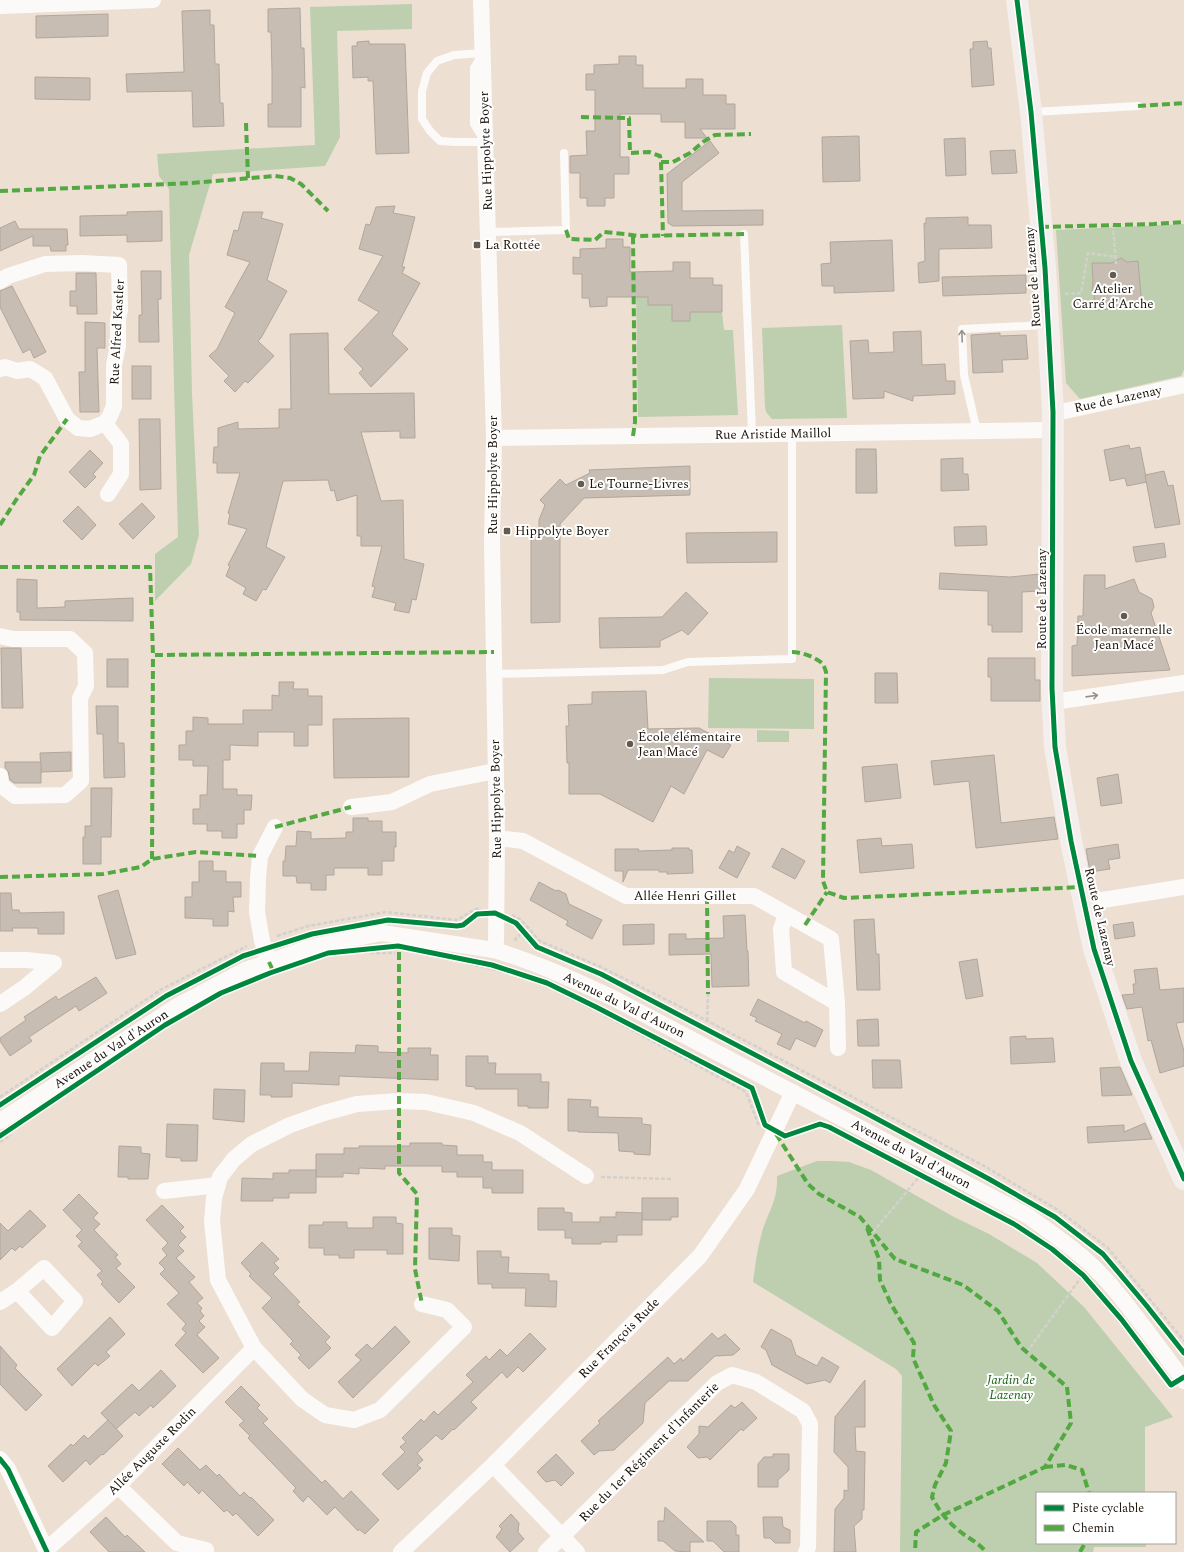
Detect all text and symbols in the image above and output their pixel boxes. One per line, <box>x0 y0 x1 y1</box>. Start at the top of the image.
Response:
street label: Rue Hippolyte Boyer <box>474 91 498 211</box>
street label: Route de Lazenay <box>1019 225 1046 328</box>
place label: La Rottée <box>485 235 540 255</box>
marker: La Rottée <box>472 240 482 250</box>
marker: Atelier Carré d'Arche <box>1108 270 1118 280</box>
street label: Rue Alfred Kastler <box>104 279 130 385</box>
place label: Atelier Carré d'Arche <box>1072 279 1154 314</box>
one-way arrow <box>959 330 966 343</box>
street label: Rue de Lazenay <box>1072 380 1164 418</box>
street label: Rue Hippolyte Boyer <box>483 415 503 535</box>
street label: Rue Aristide Maillol <box>714 423 832 445</box>
place label: Le Tourne-Livres <box>589 474 689 494</box>
marker: Le Tourne-Livres <box>576 479 586 489</box>
place label: Hippolyte Boyer <box>515 521 609 541</box>
marker: Hippolyte Boyer <box>502 526 512 536</box>
street label: Route de Lazenay <box>1032 548 1052 649</box>
marker: École maternelle Jean Macé <box>1119 611 1129 621</box>
place label: École maternelle Jean Macé <box>1076 620 1172 655</box>
one-way arrow <box>1085 692 1098 700</box>
place label: École élémentaire Jean Macé <box>638 727 741 762</box>
street label: Rue Hippolyte Boyer <box>485 739 507 859</box>
marker: École élémentaire Jean Macé <box>625 739 635 749</box>
street label: Route de Lazenay <box>1079 866 1121 969</box>
street label: Allée Henri Gillet <box>634 886 737 906</box>
street label: Avenue du Val d'Auron <box>560 967 689 1043</box>
street label: Avenue du Val d'Auron <box>50 1004 173 1094</box>
street label: Avenue du Val d'Auron <box>847 1114 975 1194</box>
street label: Rue François Rude <box>574 1293 664 1383</box>
park label: Jardin de Lazenay <box>986 1370 1035 1405</box>
street label: Rue du 1er Régiment d'Infanterie <box>574 1377 724 1527</box>
street label: Allée Auguste Rodin <box>103 1402 201 1500</box>
legend <box>1036 1492 1176 1544</box>
text: Piste cyclable <box>1072 1499 1144 1518</box>
text: Chemin <box>1072 1519 1115 1538</box>

